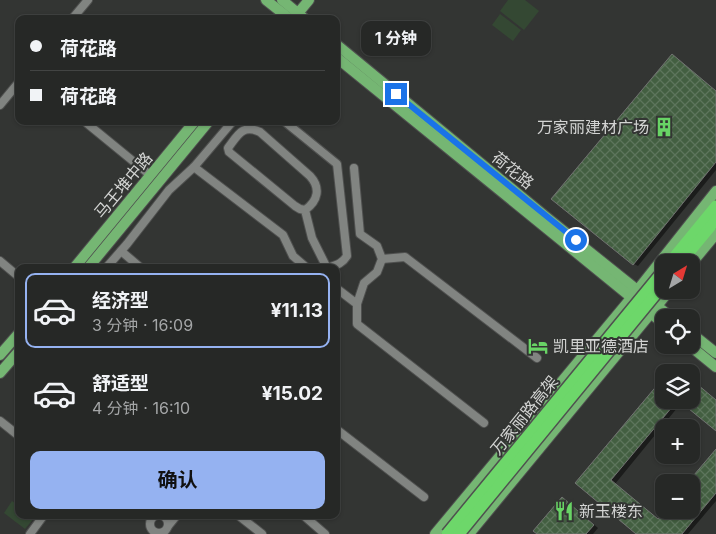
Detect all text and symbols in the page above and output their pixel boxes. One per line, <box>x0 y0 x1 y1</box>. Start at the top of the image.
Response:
callout: 1 分钟 <box>361 22 431 56</box>
text: 1 分钟 <box>375 28 417 48</box>
text: 荷花路 <box>60 37 117 60</box>
route end <box>385 83 407 105</box>
text: 荷花路 <box>60 85 117 108</box>
building icon: 万家丽建材广场 <box>653 116 675 138</box>
place label: 万家丽建材广场 <box>537 117 649 137</box>
street label: 荷花路 <box>488 147 538 193</box>
street label: 马王堆中路 <box>90 148 156 222</box>
route start <box>565 229 587 251</box>
north arrow <box>655 254 700 299</box>
map controls <box>655 254 700 519</box>
icon: car <box>32 288 77 333</box>
text: 经济型 <box>92 289 149 312</box>
text: ¥11.13 <box>271 299 323 322</box>
button: locate <box>655 309 700 354</box>
text: 3 分钟 · 16:09 <box>92 315 193 335</box>
hotel icon: 凯里亚德酒店 <box>527 335 549 357</box>
place label: 凯里亚德酒店 <box>553 336 649 356</box>
button: layers <box>655 364 700 409</box>
icon: car <box>32 371 77 416</box>
street label: 万家丽路高架 <box>486 371 562 459</box>
text: 舒适型 <box>92 372 149 395</box>
text: ¥15.02 <box>262 382 323 405</box>
text: 4 分钟 · 16:10 <box>92 398 190 418</box>
button: + <box>655 419 700 464</box>
button: 确认 <box>30 451 325 509</box>
button: − <box>655 474 700 519</box>
restaurant icon: 新玉楼东 <box>553 500 575 522</box>
place label: 新玉楼东 <box>579 501 643 521</box>

